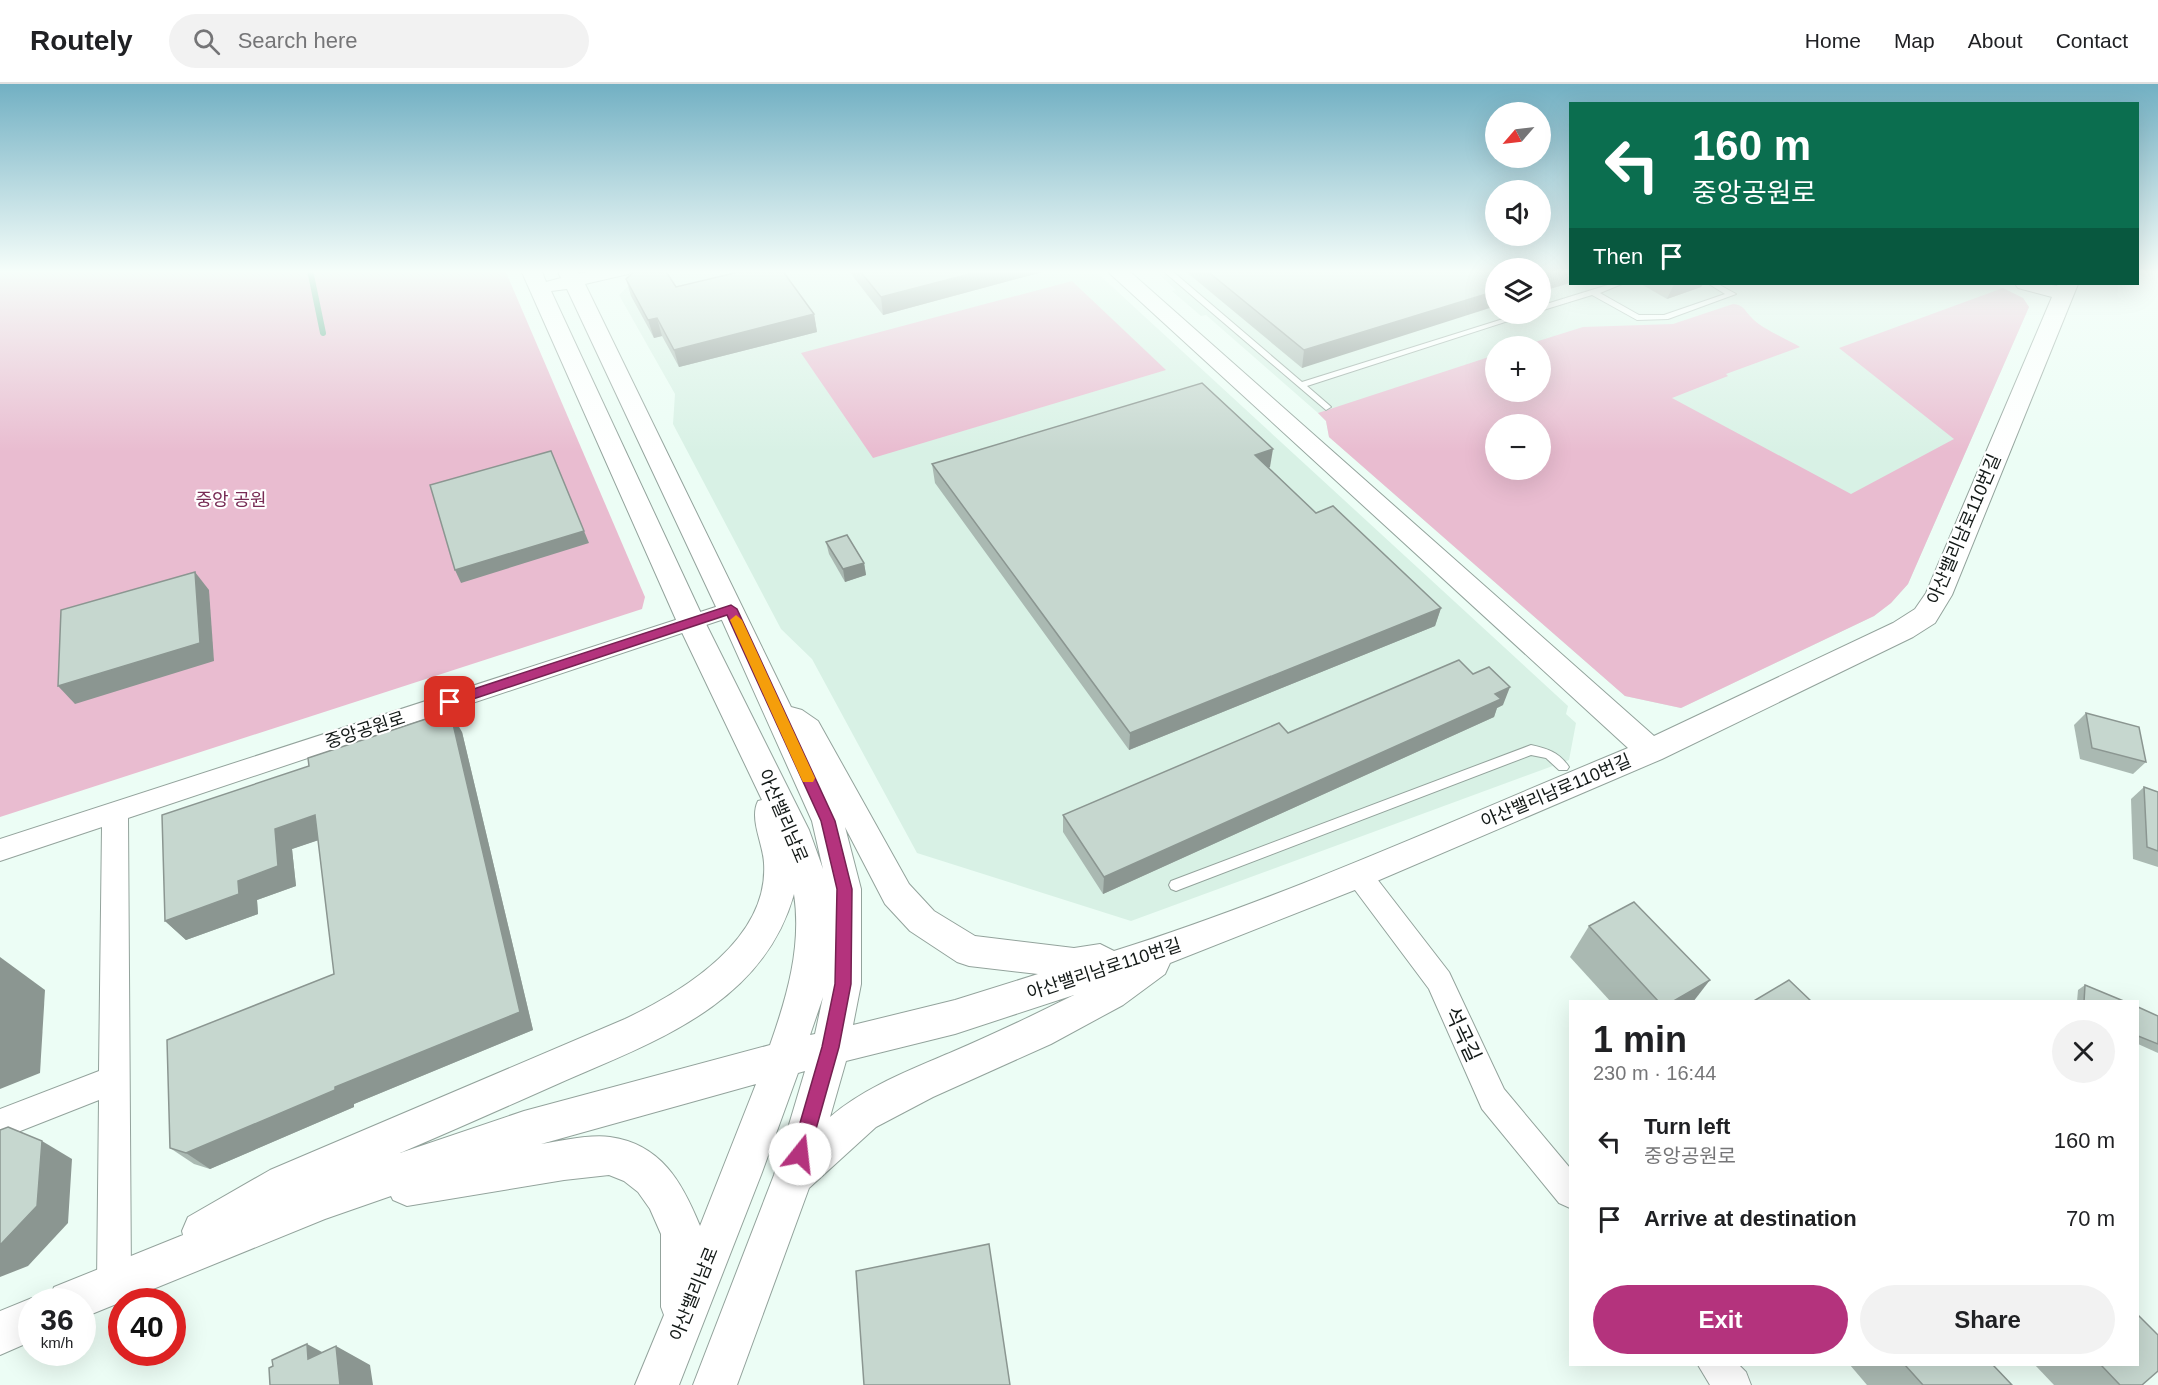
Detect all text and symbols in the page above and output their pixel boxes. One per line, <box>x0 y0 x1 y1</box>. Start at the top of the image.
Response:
search box <box>169 14 589 68</box>
text: Routely <box>30 25 133 56</box>
icon: search <box>190 25 223 58</box>
text: Search here <box>238 28 358 53</box>
text: Home <box>1805 29 1861 52</box>
text: Map <box>1894 29 1935 52</box>
text: About <box>1968 29 2023 52</box>
text: Contact <box>2056 29 2128 52</box>
north arrow <box>1485 102 1551 168</box>
map controls <box>1485 102 1551 480</box>
text: 160 m <box>1692 122 1811 169</box>
icon: left <box>1593 126 1671 204</box>
text: 중앙공원로 <box>1692 178 1816 208</box>
button: sound <box>1485 180 1551 246</box>
icon: arrive <box>1655 240 1688 273</box>
text: Then <box>1593 244 1643 269</box>
button: layers <box>1485 258 1551 324</box>
button: + <box>1485 336 1551 402</box>
button: − <box>1485 414 1551 480</box>
street label: 아산밸리남로110번길 <box>1923 451 2005 607</box>
park label: 중앙 공원 <box>195 490 267 510</box>
pin <box>424 676 475 727</box>
icon: arrive <box>433 685 466 718</box>
street label: 중앙공원로 <box>323 708 407 752</box>
street label: 아산밸리남로110번길 <box>1478 750 1634 832</box>
street label: 아산밸리남로 <box>754 766 812 866</box>
street label: 아산밸리남로110번길 <box>1024 935 1184 1003</box>
street label: 석곡길 <box>1440 1003 1486 1065</box>
text: 1 min <box>1593 1019 1687 1060</box>
button: close <box>2052 1020 2115 1083</box>
text: 230 m · 16:44 <box>1593 1062 1716 1084</box>
text: Turn left <box>1644 1114 1730 1139</box>
position arrow <box>768 1122 832 1186</box>
icon: left <box>1593 1125 1626 1158</box>
text: 160 m <box>2054 1128 2115 1153</box>
text: 중앙공원로 <box>1644 1145 1736 1167</box>
icon: arrive <box>1593 1203 1626 1236</box>
text: Arrive at destination <box>1644 1206 1857 1231</box>
text: 70 m <box>2066 1206 2115 1231</box>
street label: 아산밸리남로 <box>666 1244 722 1344</box>
button: Exit <box>1593 1285 1848 1354</box>
button: Share <box>1860 1285 2115 1354</box>
speed limit sign: 40 <box>108 1288 186 1366</box>
text: 36 <box>40 1303 74 1336</box>
text: km/h <box>41 1334 73 1351</box>

